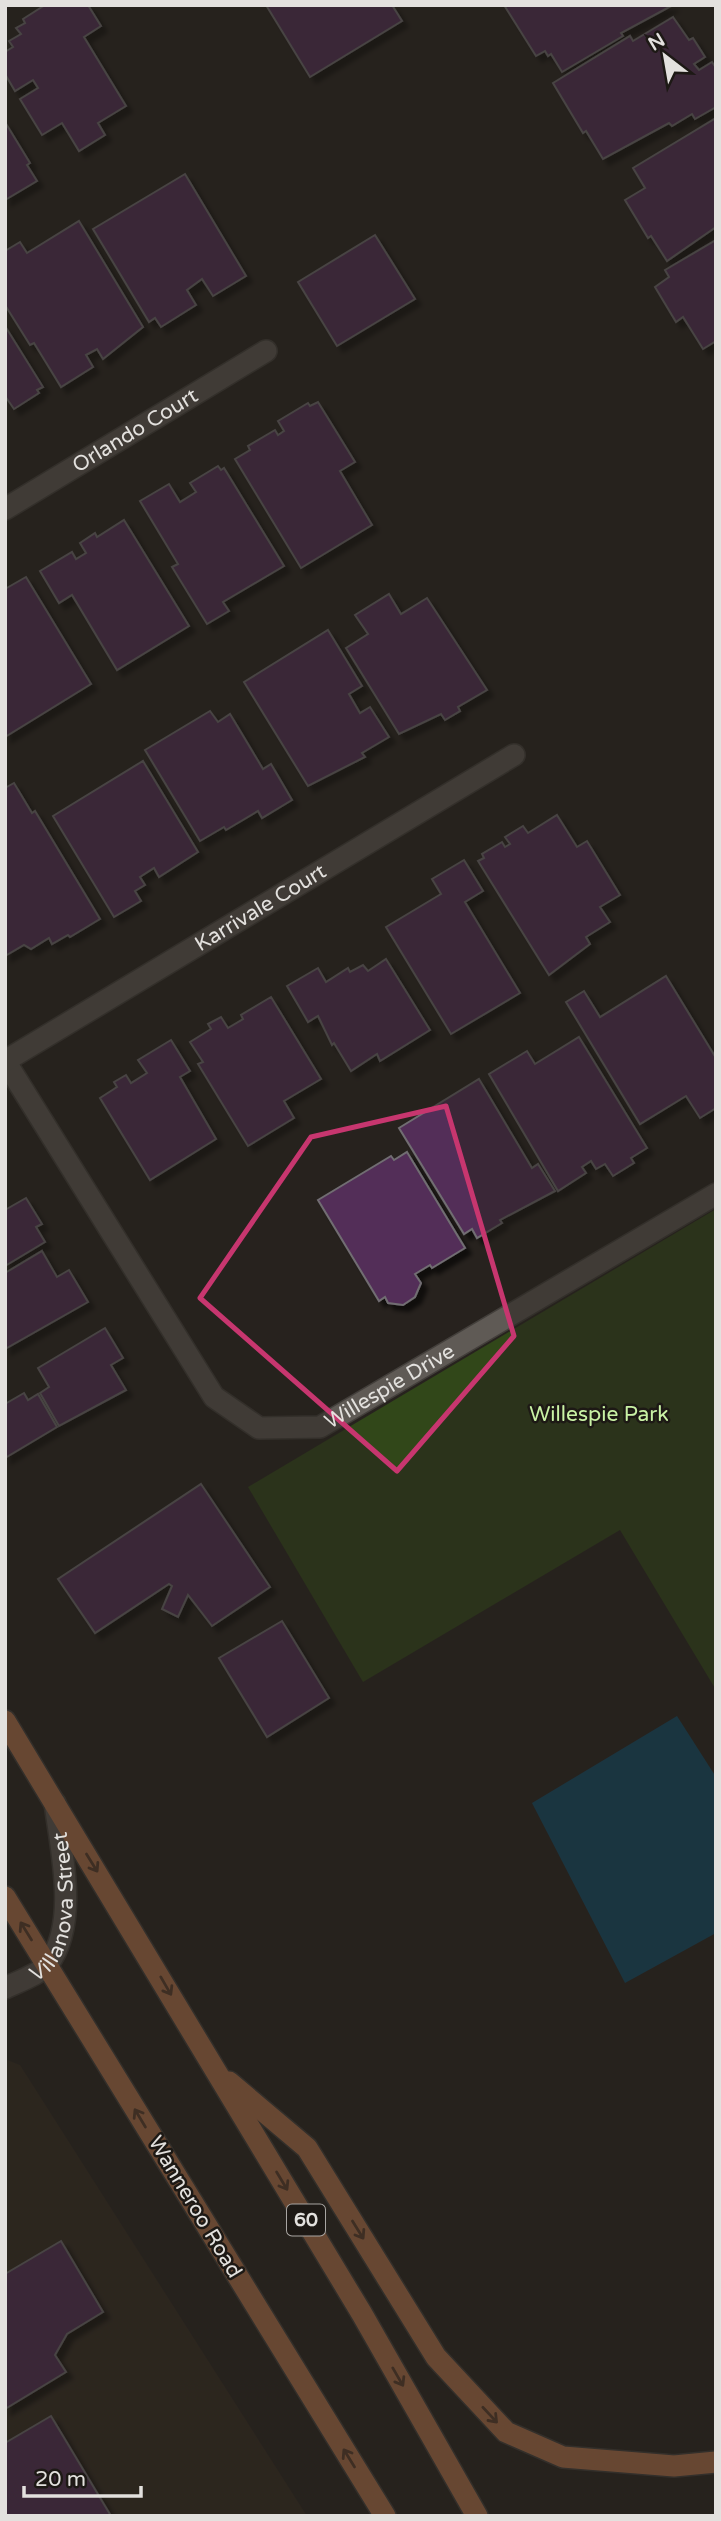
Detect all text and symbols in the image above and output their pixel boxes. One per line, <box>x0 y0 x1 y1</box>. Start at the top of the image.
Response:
north arrow <box>630 21 700 91</box>
text: N <box>645 29 669 56</box>
street label: Orlando Court <box>68 383 202 478</box>
street label: Karrivale Court <box>190 858 331 956</box>
street label: Willespie Drive <box>320 1338 459 1434</box>
park label: Willespie Park <box>529 1402 669 1427</box>
street label: Villanova Street <box>25 1831 78 1987</box>
one-way arrow <box>84 1853 99 1872</box>
one-way arrow <box>19 1922 33 1942</box>
one-way arrow <box>159 1975 173 1995</box>
one-way arrow <box>133 2108 147 2128</box>
street label: Wanneroo Road <box>143 2131 247 2283</box>
one-way arrow <box>275 2171 289 2191</box>
road number: 60 <box>287 2204 325 2236</box>
one-way arrow <box>352 2220 366 2240</box>
one-way arrow <box>392 2366 405 2387</box>
one-way arrow <box>482 2406 499 2423</box>
one-way arrow <box>342 2448 356 2468</box>
scale bar <box>24 2454 142 2498</box>
text: 20 m <box>35 2467 86 2492</box>

